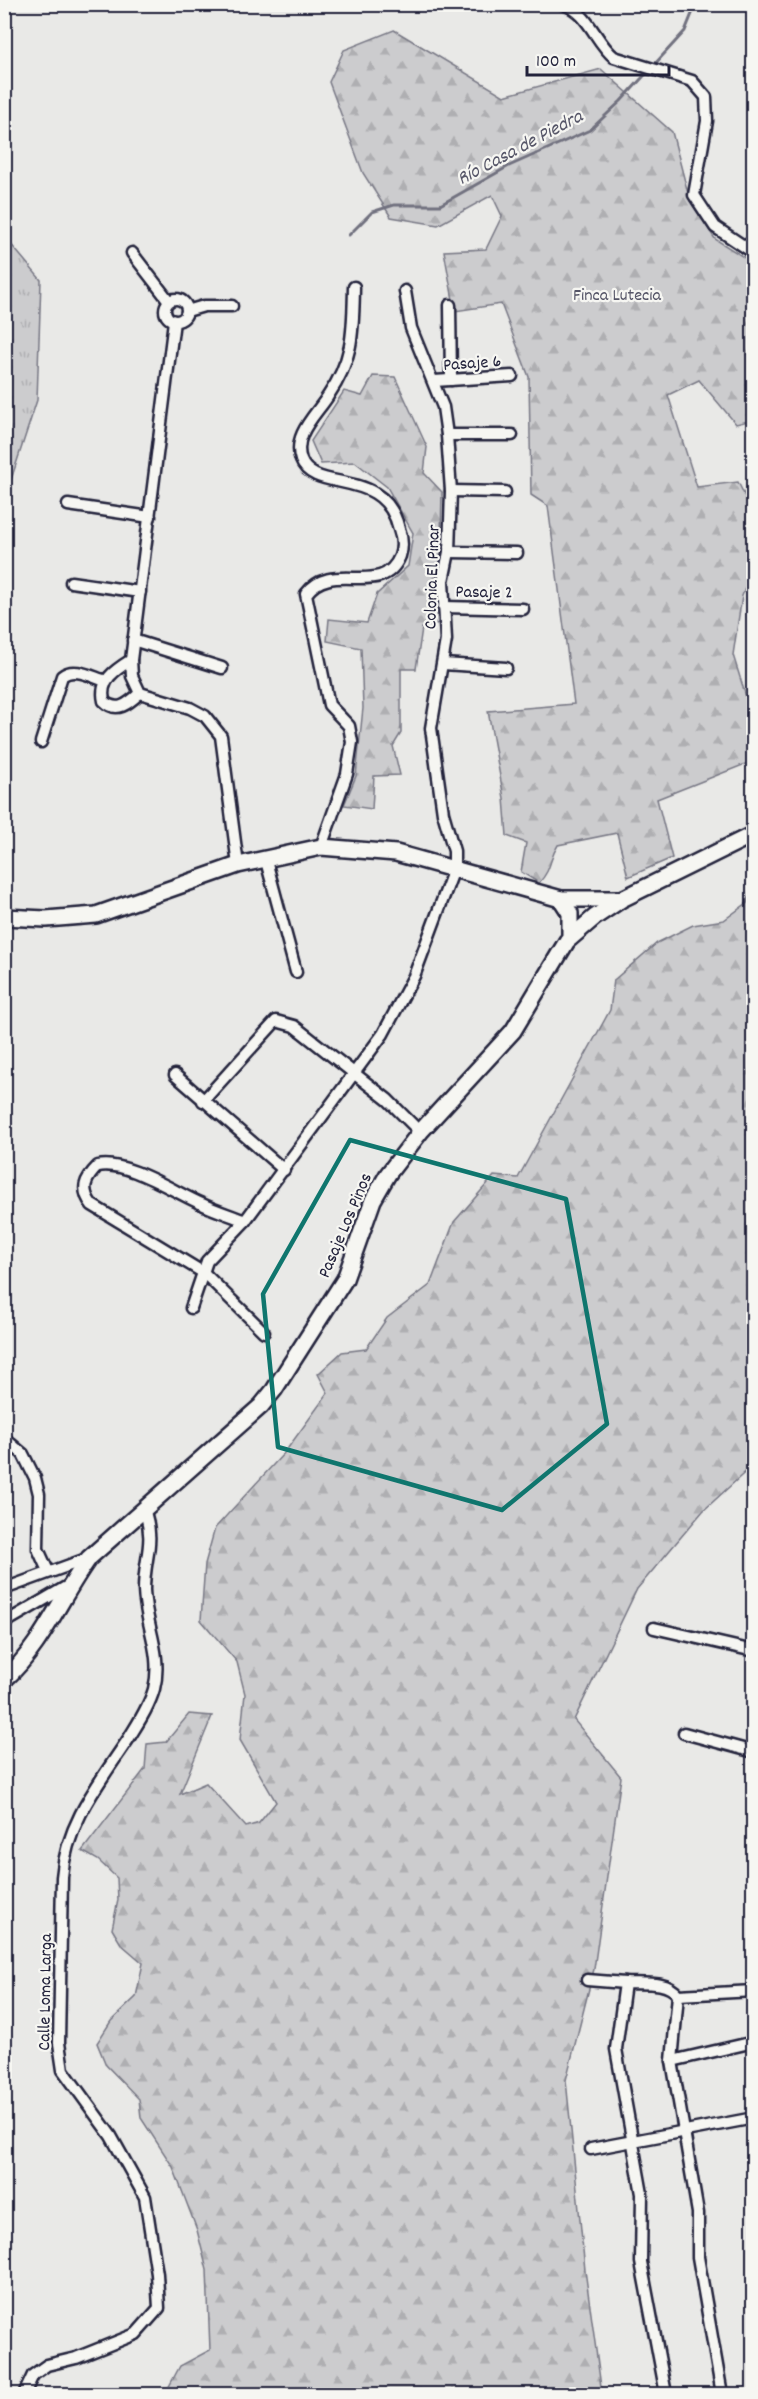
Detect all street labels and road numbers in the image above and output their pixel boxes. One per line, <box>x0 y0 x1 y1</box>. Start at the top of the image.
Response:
street label: Pasaje 6 <box>442 350 502 379</box>
street label: Colonia El Pinar <box>419 524 448 630</box>
street label: Pasaje 2 <box>455 581 513 606</box>
street label: Pasaje Los Pinos <box>313 1170 380 1282</box>
street label: Calle Loma Larga <box>33 1933 60 2051</box>

